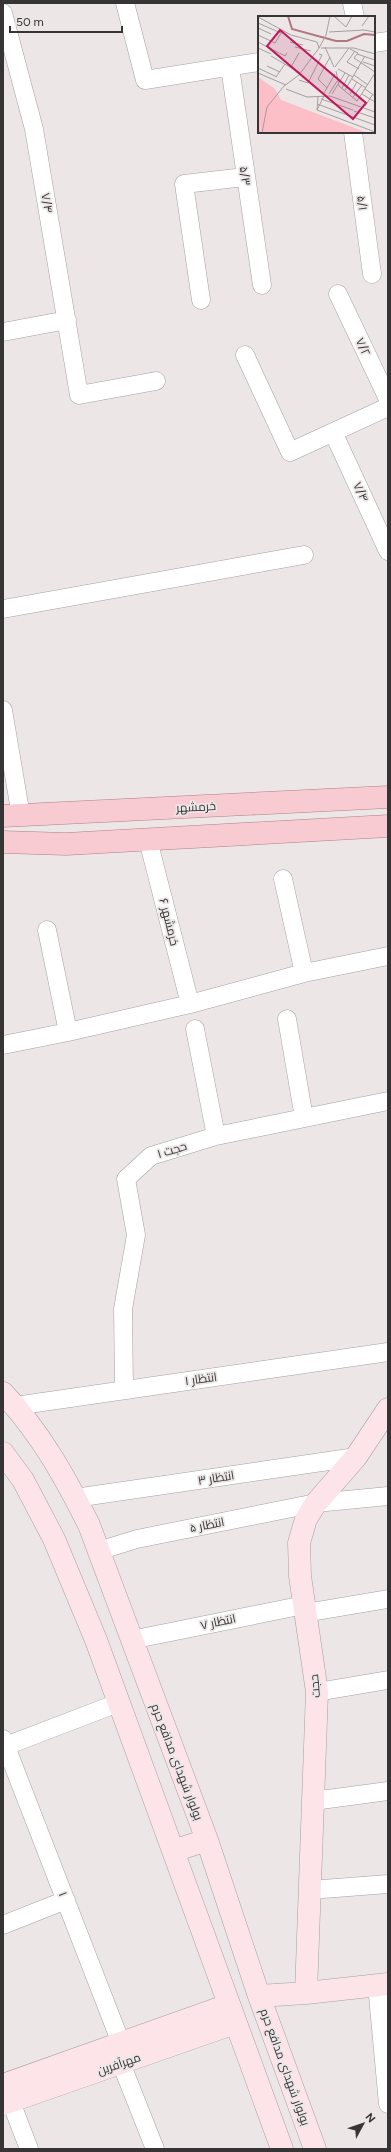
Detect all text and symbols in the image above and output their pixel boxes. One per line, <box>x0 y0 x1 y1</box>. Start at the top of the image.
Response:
scale bar <box>10 8 122 34</box>
text: 50 m <box>16 15 44 29</box>
inset map <box>258 16 375 133</box>
street label: ۵/۳ <box>237 165 253 187</box>
street label: ۷/۴ <box>38 192 56 214</box>
street label: ۵/۱ <box>354 195 370 211</box>
street label: ۷/۲ <box>353 336 373 358</box>
street label: ۷/۴ <box>350 480 372 504</box>
street label: خرمشهر <box>175 799 216 815</box>
street label: خرمشهر ۶ <box>156 897 182 947</box>
street label: حجت ۱ <box>155 1139 189 1161</box>
street label: انتظار ۱ <box>184 1370 218 1388</box>
street label: انتظار ۳ <box>197 1468 235 1488</box>
street label: انتظار ۵ <box>188 1515 226 1535</box>
street label: انتظار ۷ <box>199 1611 237 1633</box>
street label: حجت <box>307 1674 323 1698</box>
street label: بولوار شهدای مدافع حرم <box>147 1702 206 1823</box>
street label: ۱ <box>56 1890 70 1898</box>
street label: بولوار شهدای مدافع حرم <box>256 2006 313 2128</box>
street label: مهرآفرین <box>95 2050 143 2078</box>
north arrow <box>343 2104 383 2144</box>
text: N <box>363 2110 378 2125</box>

